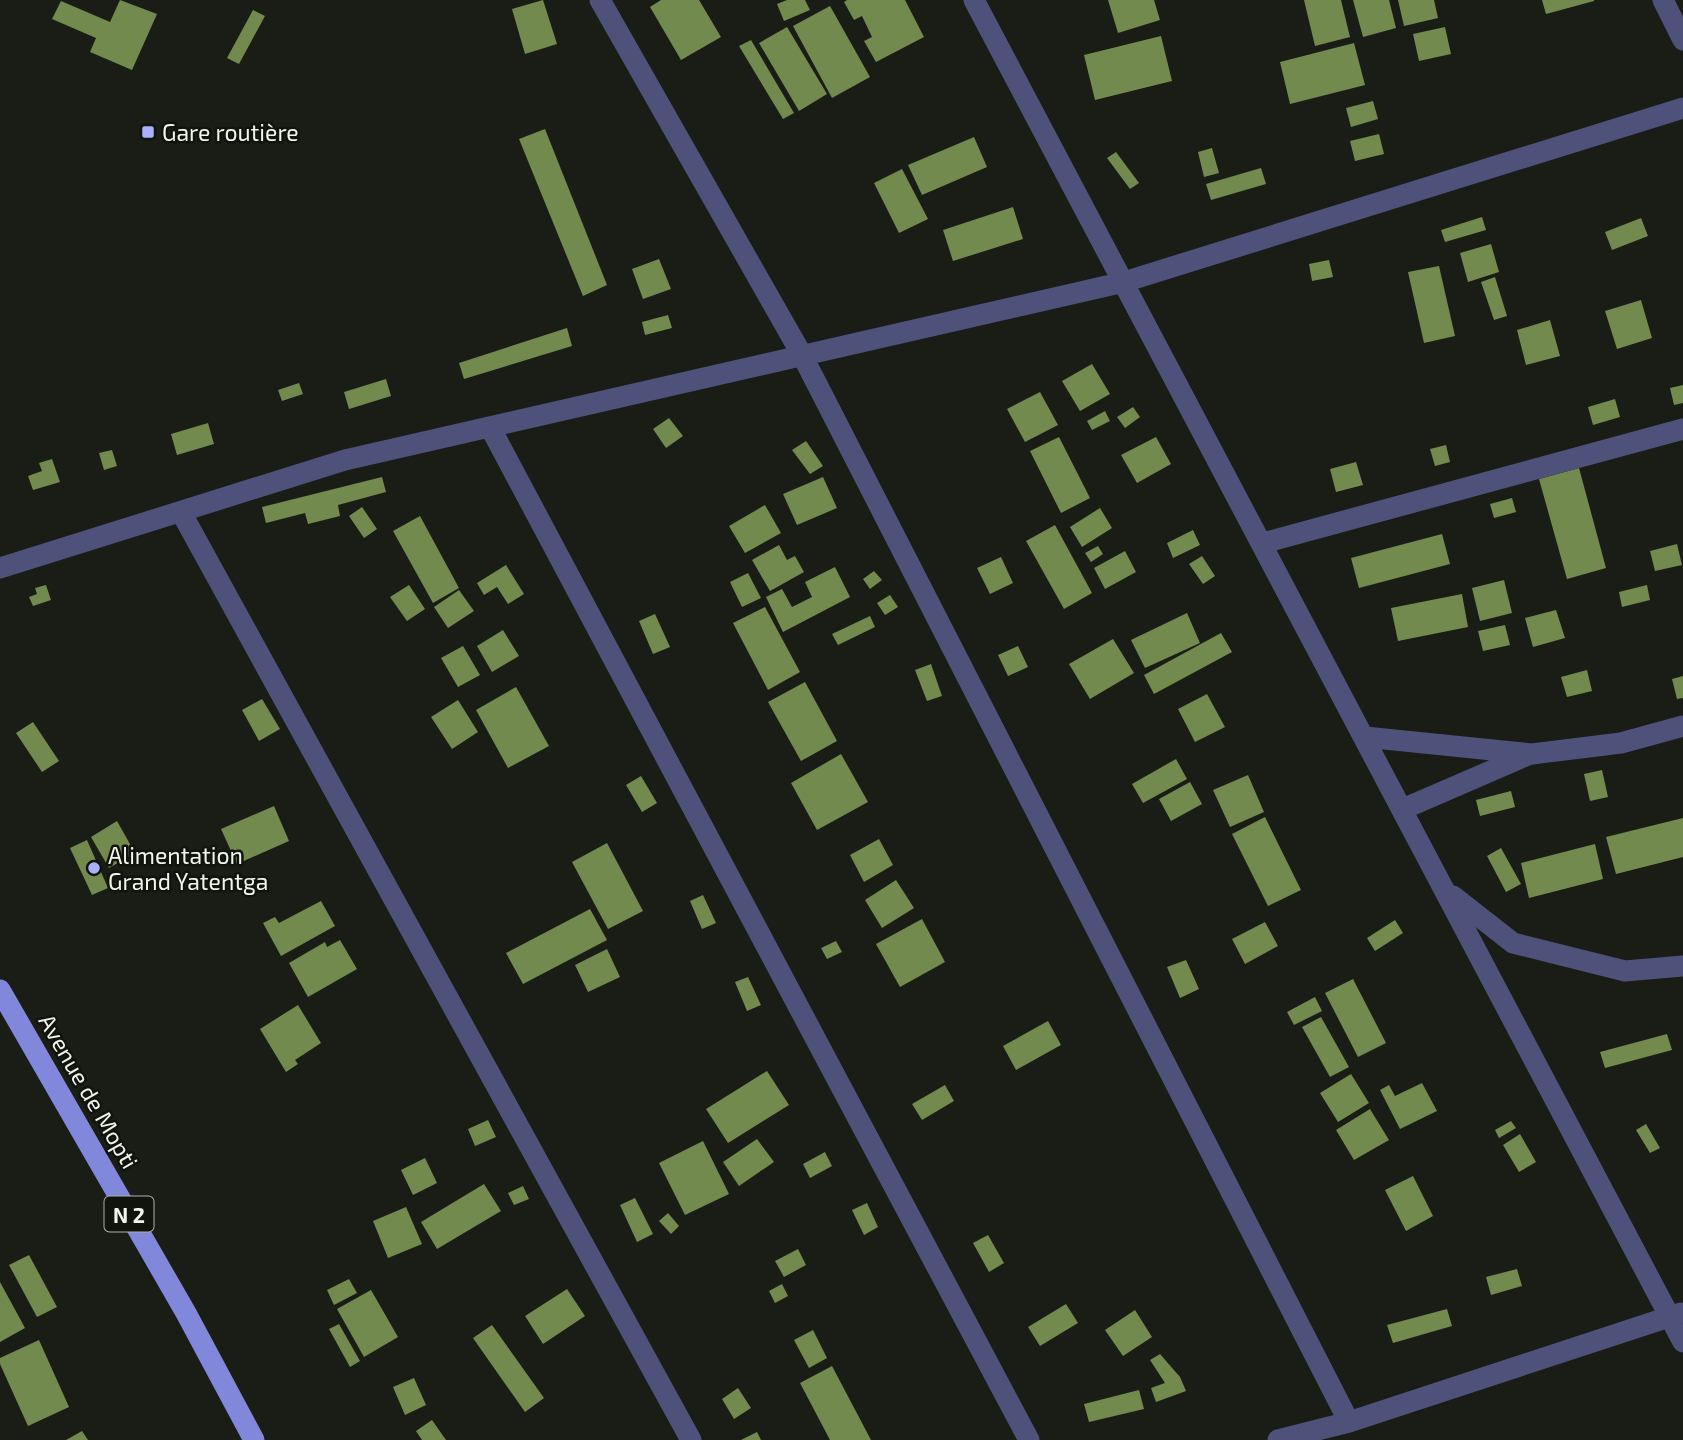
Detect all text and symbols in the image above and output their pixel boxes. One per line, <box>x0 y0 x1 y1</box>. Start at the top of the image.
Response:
place label: Gare routière <box>162 118 299 146</box>
marker: Gare routière <box>140 124 156 140</box>
place label: Alimentation Grand Yatentga <box>108 841 268 895</box>
marker: Alimentation Grand Yatentga <box>86 860 102 876</box>
street label: Avenue de Mopti <box>33 1009 145 1173</box>
road number: N 2 <box>104 1196 154 1232</box>

